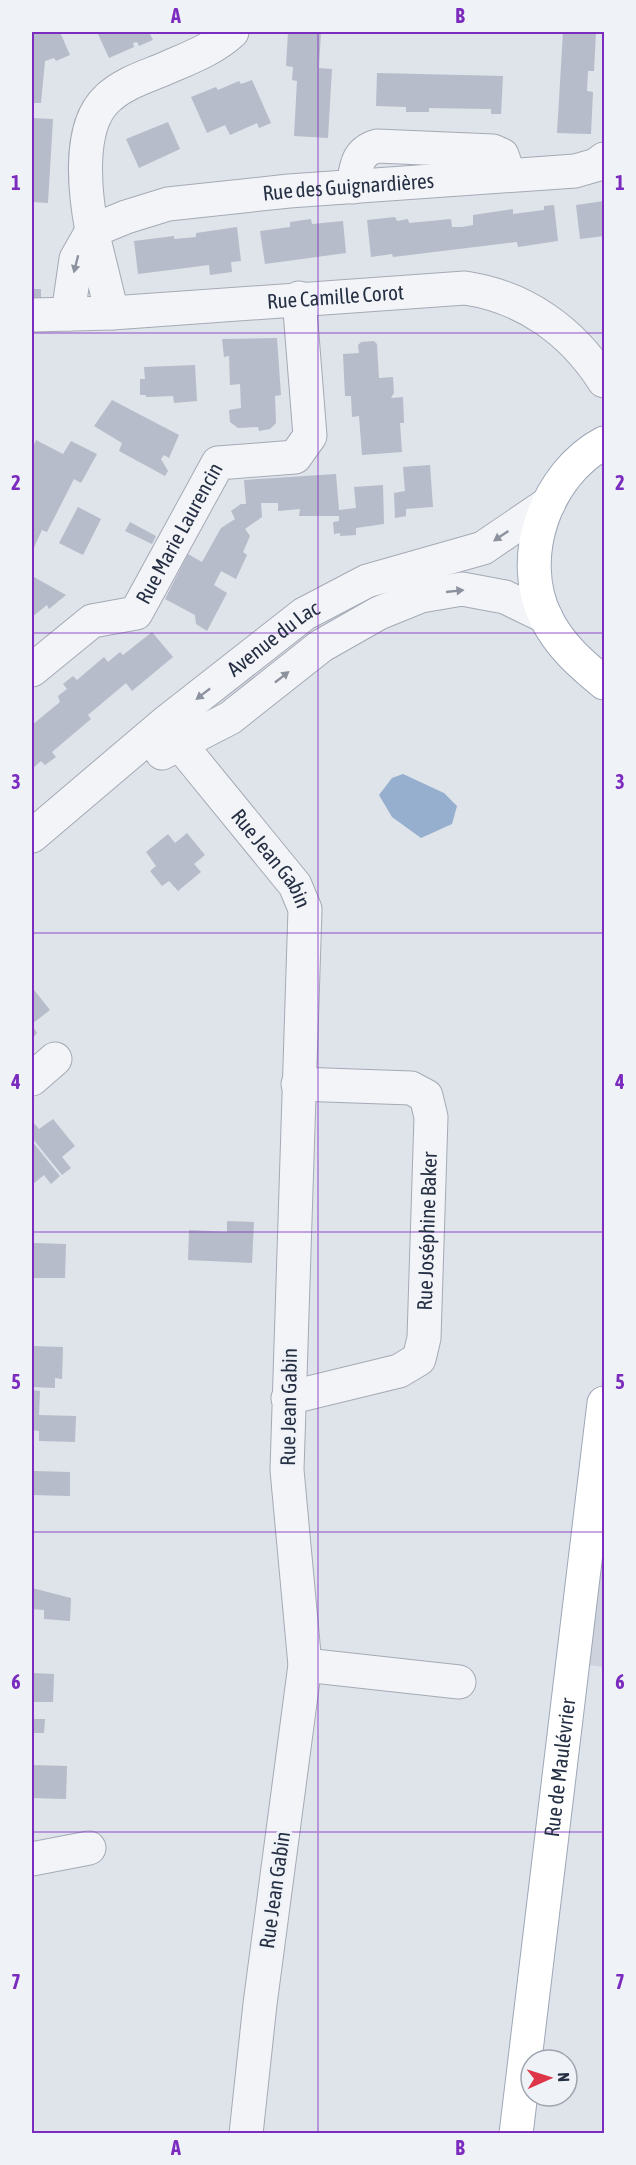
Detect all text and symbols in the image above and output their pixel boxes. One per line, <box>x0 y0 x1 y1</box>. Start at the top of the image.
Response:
text: A <box>170 4 181 27</box>
text: B <box>455 4 465 27</box>
street label: Rue des Guignardières <box>261 168 435 205</box>
text: 1 <box>11 171 21 194</box>
text: 1 <box>615 171 625 194</box>
one-way arrow <box>71 255 81 273</box>
street label: Rue Camille Corot <box>266 279 405 313</box>
street label: Rue Marie Laurencin <box>130 458 227 608</box>
text: 2 <box>11 471 21 494</box>
text: 2 <box>615 471 625 494</box>
one-way arrow <box>493 530 509 541</box>
one-way arrow <box>445 586 464 596</box>
street label: Avenue du Lac <box>222 595 323 681</box>
one-way arrow <box>275 671 290 683</box>
one-way arrow <box>195 687 211 700</box>
text: 3 <box>11 770 21 793</box>
text: 3 <box>615 770 625 793</box>
street label: Rue Jean Gabin <box>227 804 316 911</box>
text: 4 <box>10 1070 21 1093</box>
text: 4 <box>614 1070 625 1093</box>
street label: Rue Joséphine Baker <box>412 1151 441 1311</box>
street label: Rue Jean Gabin <box>275 1348 301 1466</box>
text: 5 <box>11 1370 21 1393</box>
text: 5 <box>615 1370 625 1393</box>
text: 6 <box>11 1670 21 1693</box>
text: 6 <box>615 1670 625 1693</box>
street label: Rue de Maulévrier <box>539 1696 579 1838</box>
street label: Rue Jean Gabin <box>254 1830 294 1950</box>
text: 7 <box>11 1970 21 1993</box>
text: 7 <box>615 1970 625 1993</box>
north arrow <box>519 2048 579 2108</box>
text: N <box>555 2072 573 2082</box>
text: A <box>170 2136 181 2159</box>
text: B <box>455 2136 465 2159</box>

